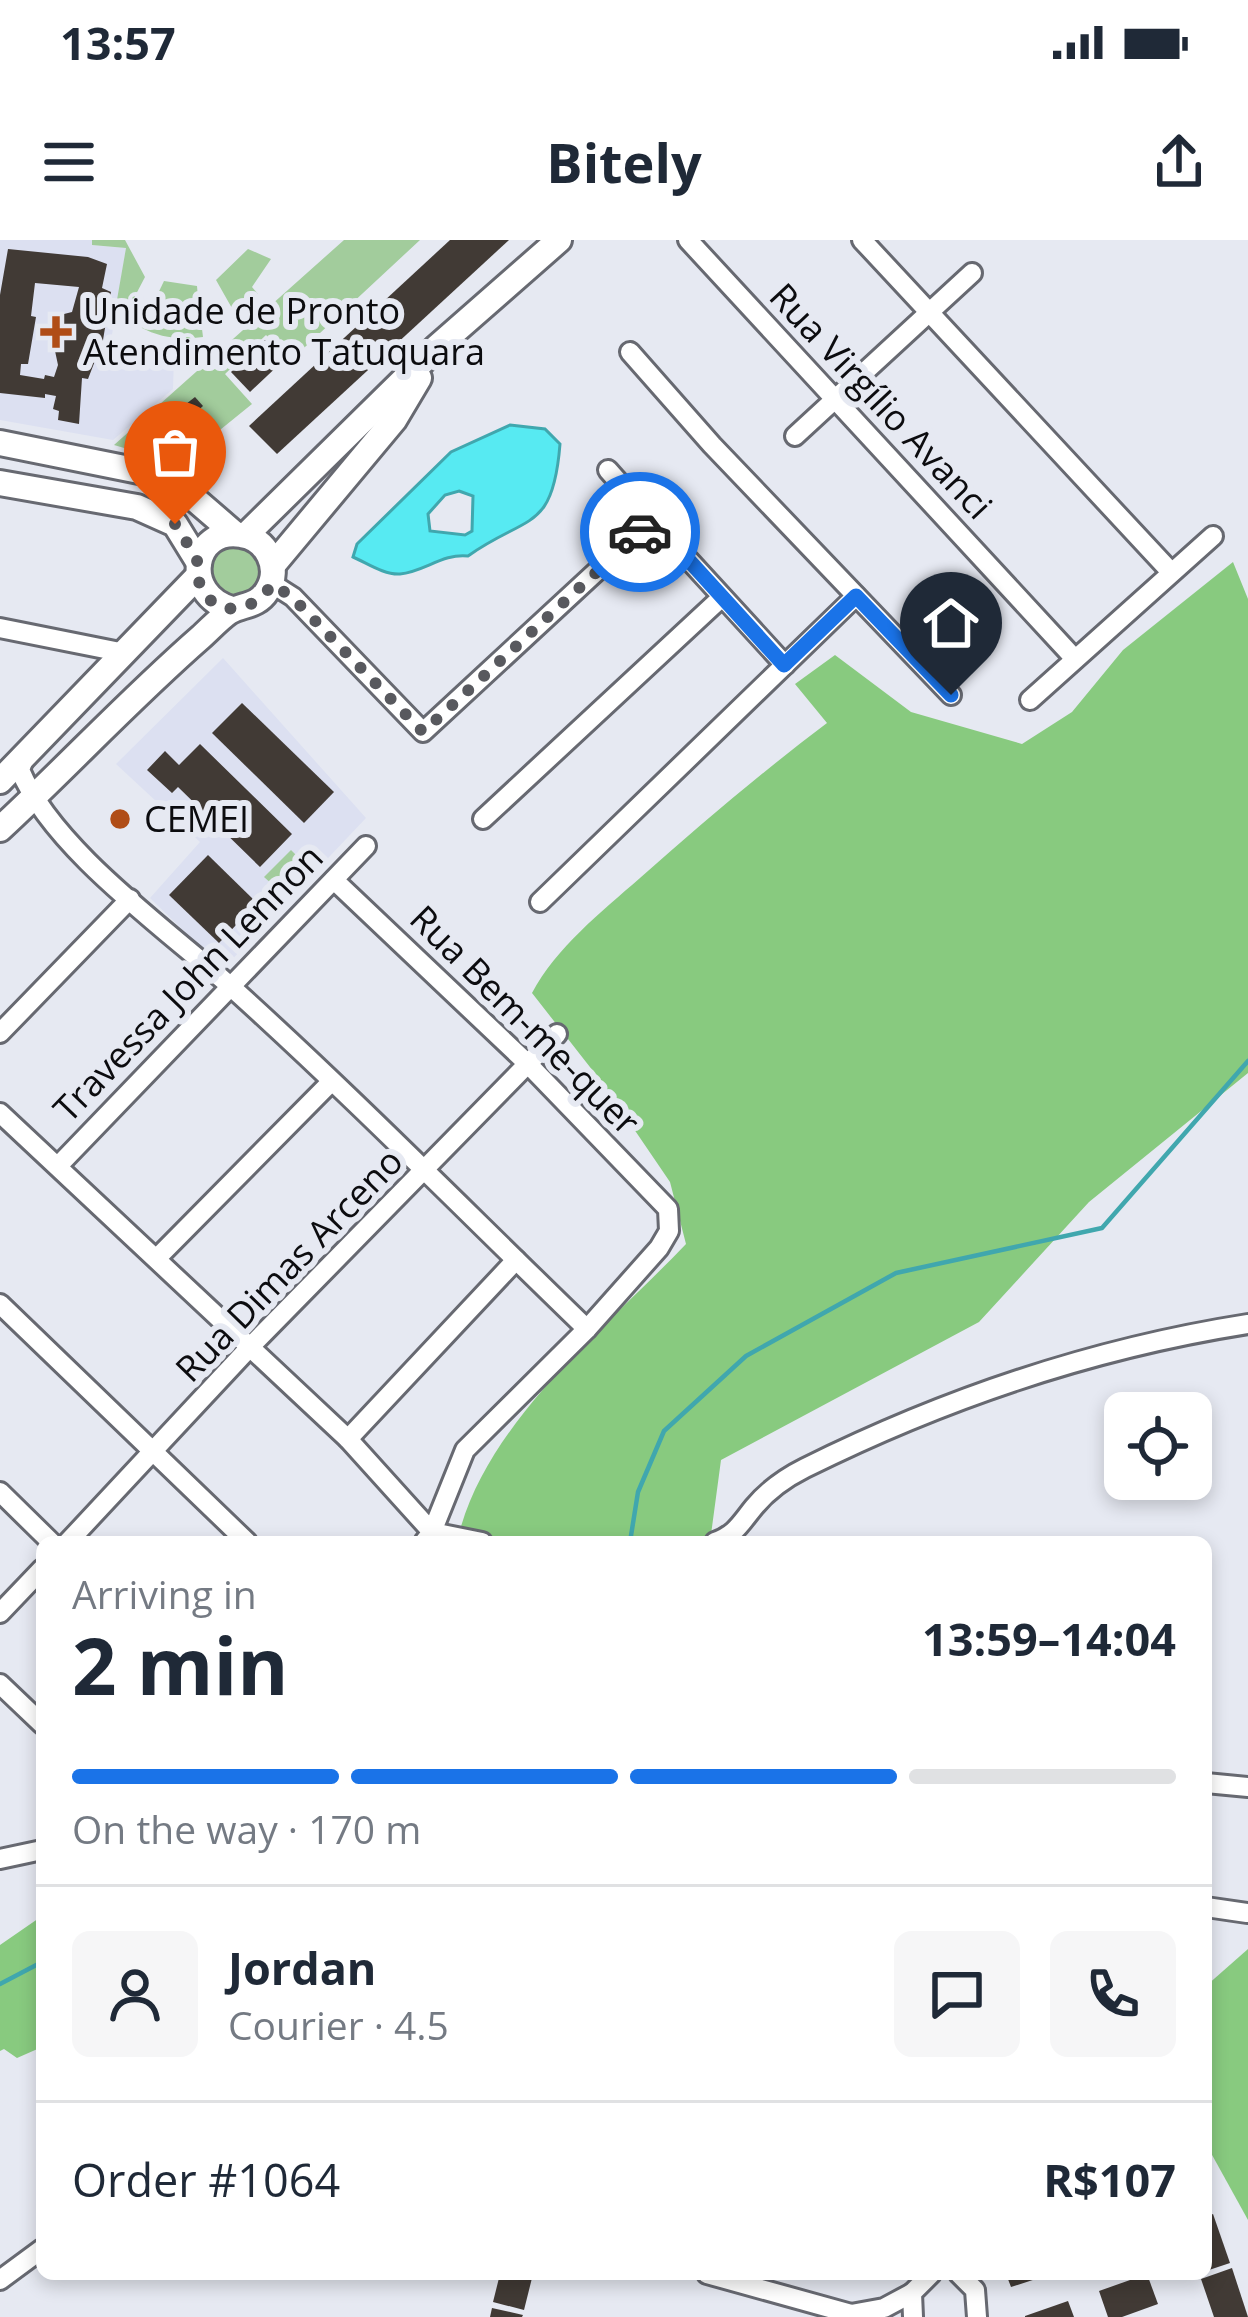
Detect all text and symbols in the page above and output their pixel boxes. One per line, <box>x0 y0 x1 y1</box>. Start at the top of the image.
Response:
text: 13:57 <box>60 12 176 73</box>
text: Bitely <box>546 125 702 199</box>
icon: menu <box>36 129 102 195</box>
icon: share <box>1146 129 1212 195</box>
street label: Rua Virgílio Avanci <box>759 272 1004 529</box>
place label: Unidade de Pronto Atendimento Tatuquara <box>83 286 485 376</box>
marker: Unidade de Pronto Atendimento Tatuquara <box>40 316 72 348</box>
pin <box>124 401 226 524</box>
icon: bag <box>142 419 208 485</box>
courier <box>580 472 700 592</box>
icon: car <box>607 499 673 565</box>
pin <box>900 572 1002 695</box>
icon: home <box>918 590 984 656</box>
place label: CEMEI <box>144 794 249 843</box>
marker: CEMEI <box>107 806 133 832</box>
street label: Travessa John Lennon <box>42 833 333 1132</box>
street label: Rua Bem-me-quer <box>400 894 651 1145</box>
street label: Rua Dimas Arceno <box>164 1137 413 1392</box>
map controls <box>1104 1392 1212 1500</box>
button: locate <box>1104 1392 1212 1500</box>
text: Arriving in <box>72 1567 257 1620</box>
text: 13:59–14:04 <box>922 1608 1176 1669</box>
text: 2 min <box>72 1612 289 1718</box>
text: On the way · 170 m <box>72 1802 421 1855</box>
button: person <box>72 1931 198 2057</box>
button: chat <box>894 1931 1020 2057</box>
button: phone <box>1050 1931 1176 2057</box>
text: Jordan <box>228 1937 376 1998</box>
text: Courier · 4.5 <box>228 1998 449 2051</box>
text: Order #1064 <box>72 2149 340 2210</box>
text: R$107 <box>1043 2149 1176 2210</box>

